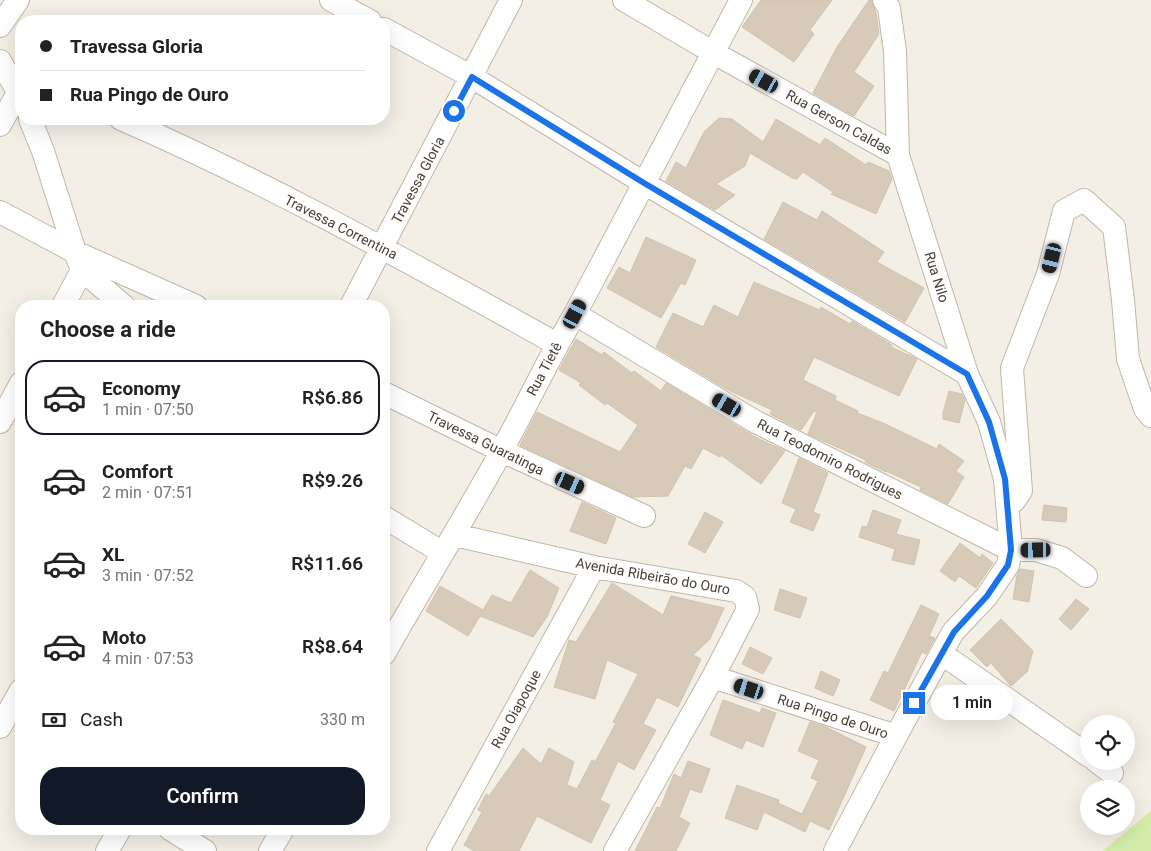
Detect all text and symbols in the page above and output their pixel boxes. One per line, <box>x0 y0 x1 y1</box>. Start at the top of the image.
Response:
text: Travessa Gloria <box>70 35 203 58</box>
car <box>747 67 780 95</box>
text: Rua Pingo de Ouro <box>70 83 229 106</box>
street label: Rua Gerson Caldas <box>783 86 895 158</box>
route start <box>443 100 465 122</box>
street label: Travessa Gloria <box>388 134 448 226</box>
street label: Travessa Correntina <box>282 192 400 262</box>
car <box>1041 242 1062 274</box>
street label: Rua Nilo <box>922 250 952 304</box>
car <box>561 297 588 331</box>
text: Choose a ride <box>40 317 176 342</box>
street label: Rua Tietê <box>523 339 565 399</box>
icon: car <box>42 375 87 420</box>
text: Economy <box>102 377 181 400</box>
text: R$6.86 <box>302 386 363 409</box>
car <box>710 391 743 419</box>
text: 1 min · 07:50 <box>102 400 194 419</box>
street label: Travessa Guaratinga <box>425 408 547 478</box>
street label: Rua Teodomiro Rodrigues <box>755 415 905 503</box>
icon: car <box>42 458 87 503</box>
text: Comfort <box>102 460 173 483</box>
text: R$9.26 <box>302 469 363 492</box>
car <box>553 470 586 496</box>
text: 2 min · 07:51 <box>102 483 194 502</box>
icon: car <box>42 541 87 586</box>
car <box>1020 542 1051 558</box>
text: XL <box>102 543 124 566</box>
text: R$11.66 <box>291 552 363 575</box>
street label: Avenida Ribeirão do Ouro <box>575 555 732 597</box>
text: 3 min · 07:52 <box>102 566 194 585</box>
icon: car <box>42 624 87 669</box>
text: Moto <box>102 626 146 649</box>
text: R$8.64 <box>302 635 363 658</box>
text: 4 min · 07:53 <box>102 649 194 668</box>
street label: Rua Oiapoque <box>488 667 544 751</box>
car <box>732 677 765 701</box>
callout: 1 min <box>932 686 1014 720</box>
street label: Rua Pingo de Ouro <box>776 691 890 741</box>
route end <box>903 692 925 714</box>
text: 1 min <box>952 693 992 712</box>
icon: cash <box>40 706 68 734</box>
text: Cash <box>80 708 123 731</box>
text: 330 m <box>320 710 365 729</box>
map controls <box>1080 715 1135 835</box>
button: locate <box>1080 715 1135 770</box>
button: Confirm <box>40 767 365 825</box>
button: layers <box>1080 780 1135 835</box>

